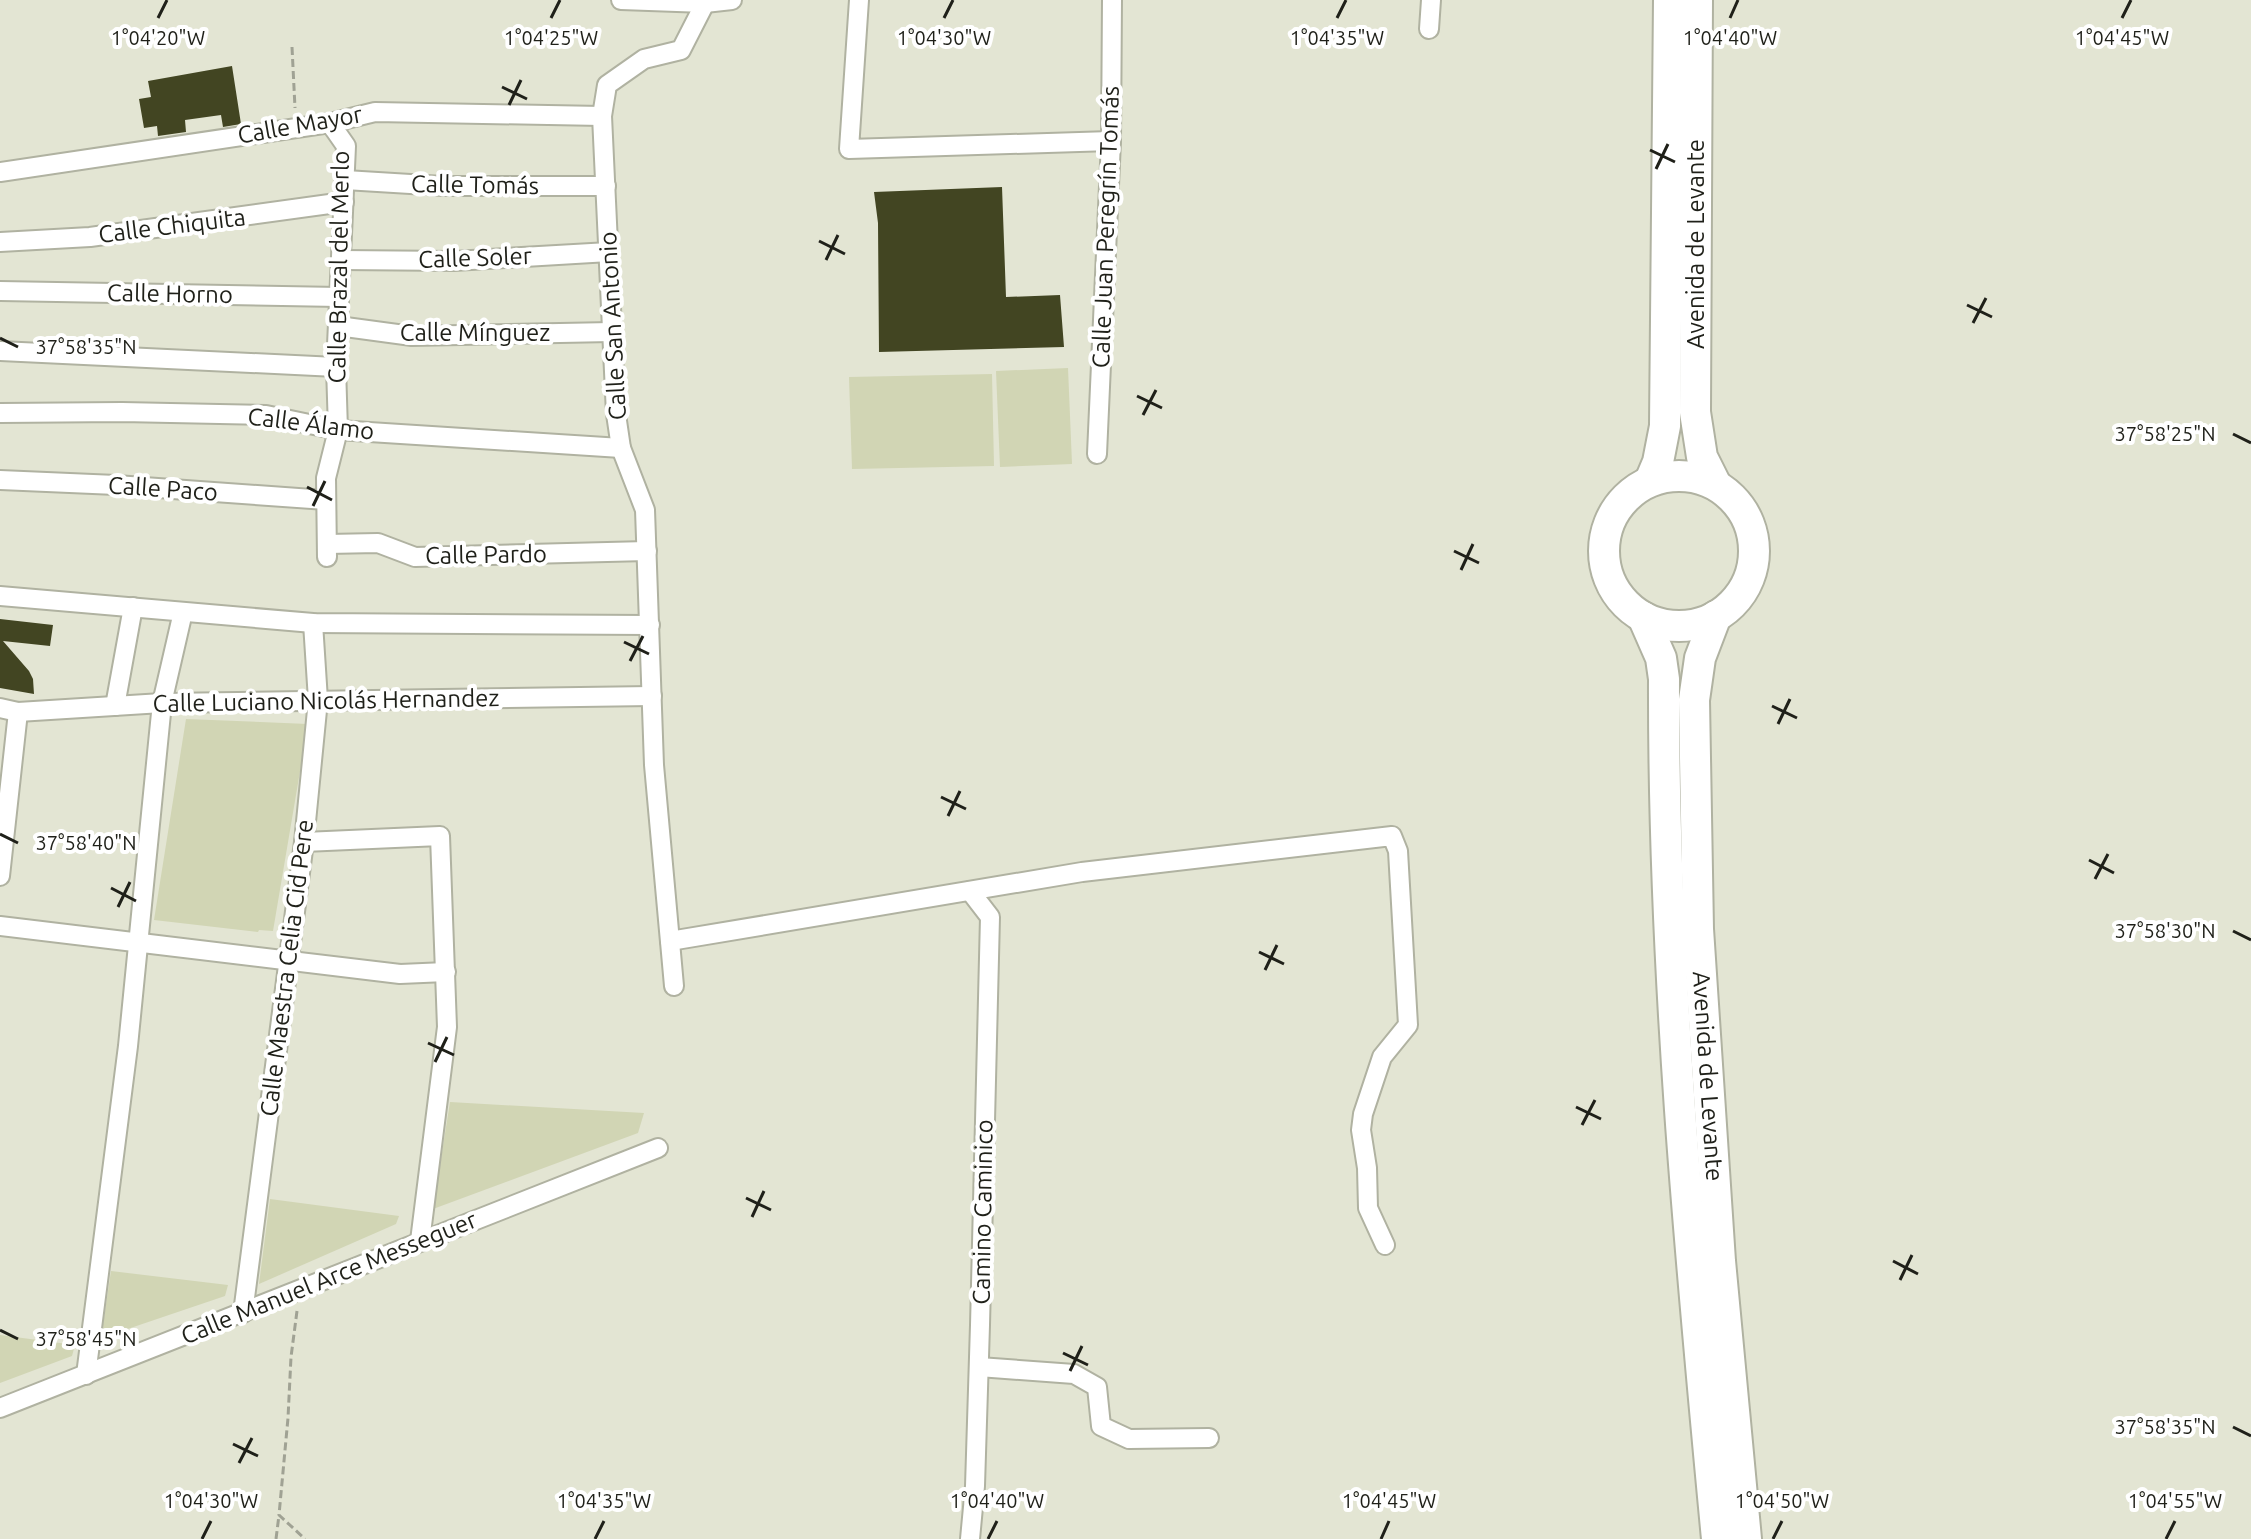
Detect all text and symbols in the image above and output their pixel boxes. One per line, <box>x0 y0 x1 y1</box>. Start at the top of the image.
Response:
text: 1°04'20"W <box>111 26 205 49</box>
text: 1°04'25"W <box>504 26 598 49</box>
text: 1°04'30"W <box>897 26 991 49</box>
text: 1°04'35"W <box>1290 26 1384 49</box>
text: 1°04'40"W <box>1683 26 1777 49</box>
text: 1°04'45"W <box>2075 26 2169 49</box>
street label: Calle Juan Peregrín Tomás <box>1087 85 1124 369</box>
street label: Calle Mayor <box>235 100 364 149</box>
street label: Avenida de Levante <box>1682 139 1709 349</box>
street label: Calle Brazal del Merlo <box>323 150 354 384</box>
street label: Calle Tomás <box>411 170 539 199</box>
street label: Calle Chiquita <box>97 203 247 248</box>
street label: Calle San Antonio <box>594 231 631 421</box>
street label: Calle Soler <box>418 242 532 273</box>
street label: Calle Horno <box>107 279 233 308</box>
street label: Calle Mínguez <box>400 319 550 346</box>
text: 37°58'35"N <box>35 335 137 358</box>
street label: Calle Álamo <box>246 401 376 445</box>
text: 37°58'25"N <box>2114 422 2216 445</box>
street label: Calle Paco <box>107 471 219 506</box>
street label: Calle Pardo <box>425 540 547 569</box>
street label: Calle Luciano Nicolás Hernandez <box>152 684 500 717</box>
street label: Calle Maestra Celia Cid Pere <box>255 818 318 1118</box>
text: 37°58'40"N <box>35 831 137 854</box>
text: 37°58'30"N <box>2114 919 2216 942</box>
street label: Avenida de Levante <box>1688 970 1729 1182</box>
street label: Camino Caminico <box>967 1119 998 1305</box>
street label: Calle Manuel Arce Messeguer <box>177 1206 481 1349</box>
text: 37°58'45"N <box>35 1327 137 1350</box>
text: 37°58'35"N <box>2114 1415 2216 1438</box>
text: 1°04'30"W <box>164 1489 258 1512</box>
text: 1°04'35"W <box>557 1489 651 1512</box>
text: 1°04'40"W <box>950 1489 1044 1512</box>
text: 1°04'45"W <box>1342 1489 1436 1512</box>
text: 1°04'50"W <box>1735 1489 1829 1512</box>
text: 1°04'55"W <box>2128 1489 2222 1512</box>

